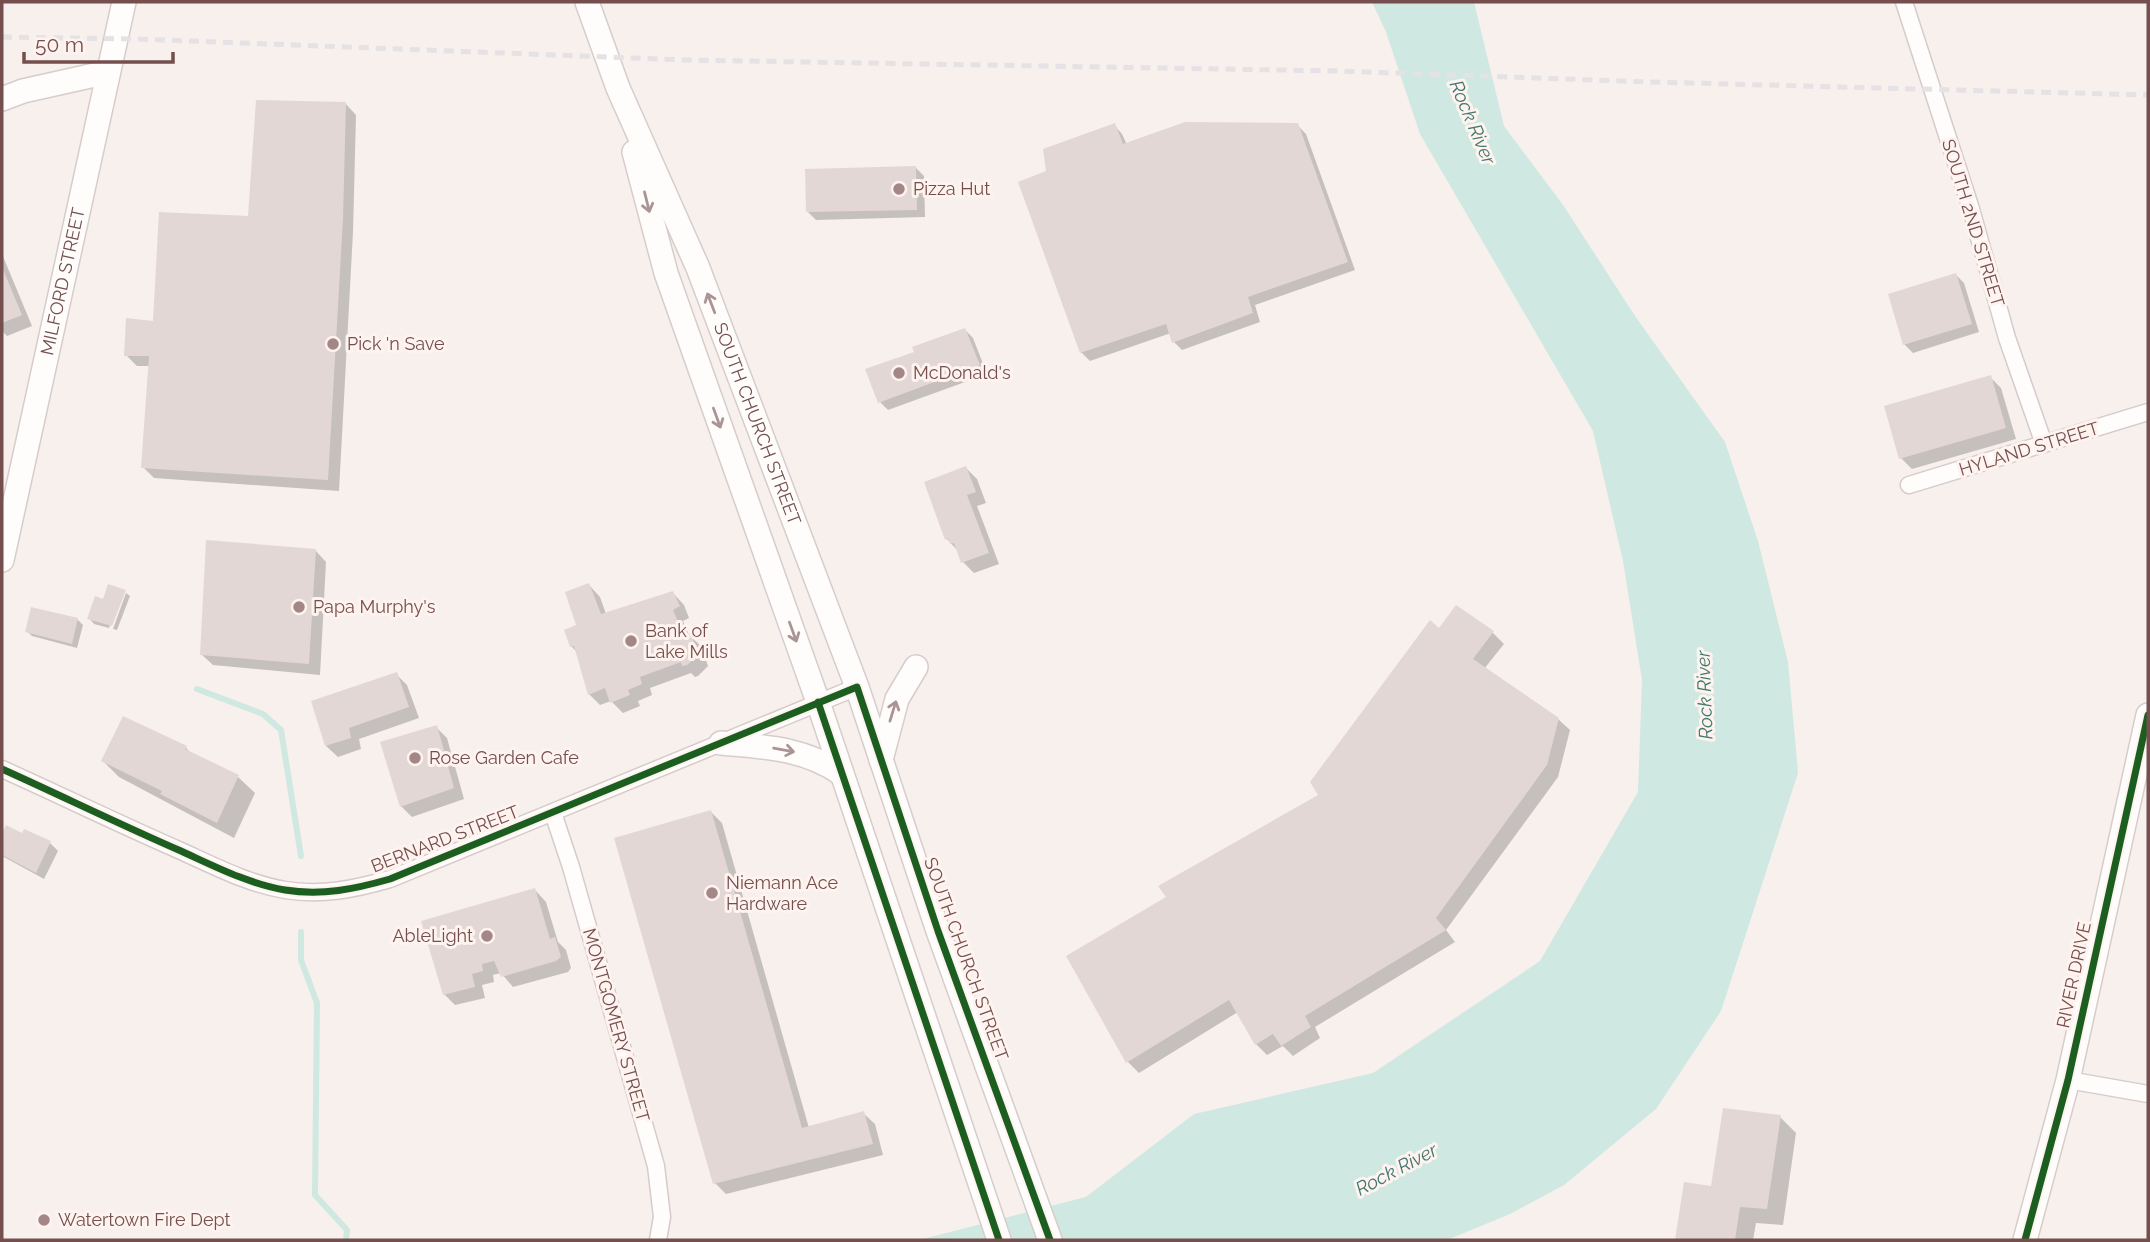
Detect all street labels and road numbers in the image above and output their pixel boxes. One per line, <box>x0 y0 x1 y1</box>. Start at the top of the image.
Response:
street label: SOUTH 2ND STREET <box>1938 137 2009 309</box>
street label: MILFORD STREET <box>36 206 89 357</box>
street label: SOUTH CHURCH STREET <box>710 319 806 528</box>
street label: HYLAND STREET <box>1956 417 2102 480</box>
street label: BERNARD STREET <box>368 801 522 876</box>
street label: SOUTH CHURCH STREET <box>920 854 1013 1063</box>
street label: RIVER DRIVE <box>2052 920 2095 1030</box>
street label: MONTGOMERY STREET <box>579 926 654 1124</box>

